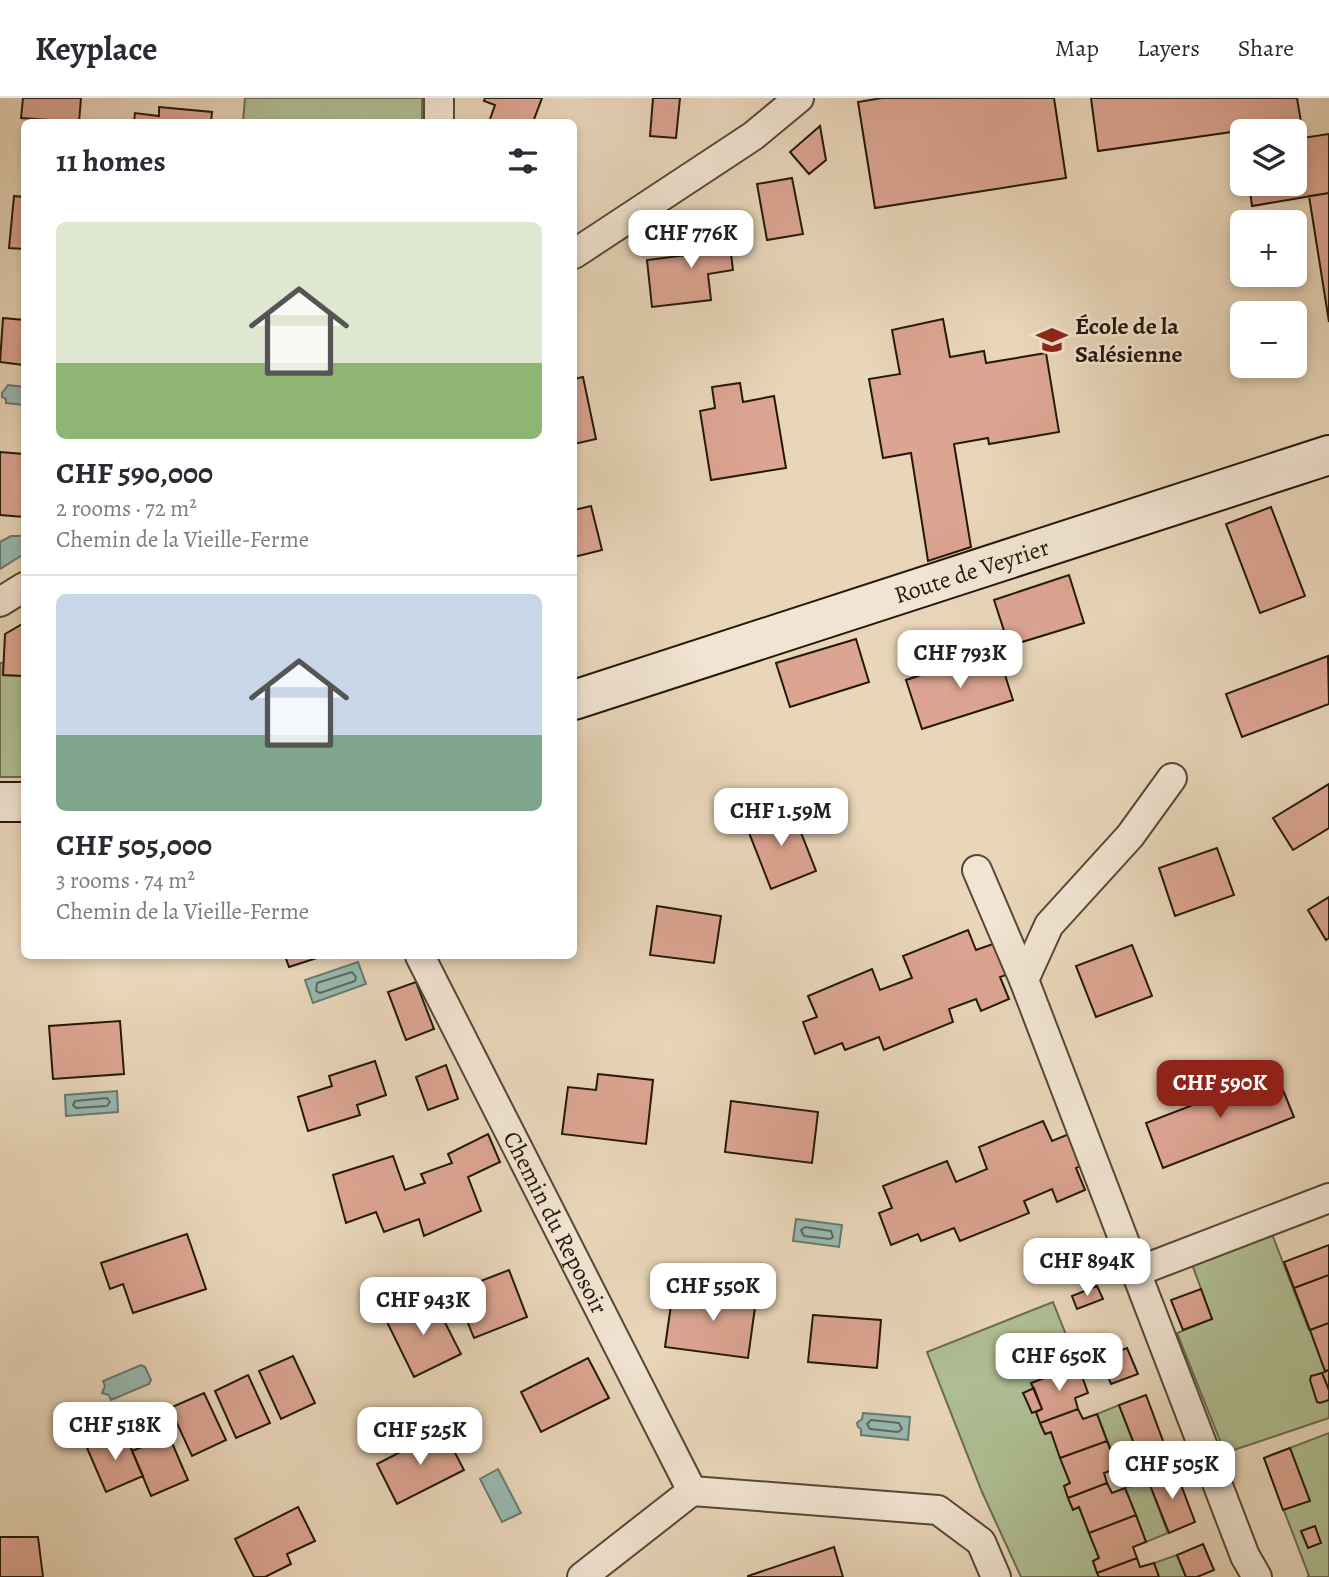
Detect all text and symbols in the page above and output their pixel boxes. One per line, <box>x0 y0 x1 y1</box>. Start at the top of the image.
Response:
text: Keyplace <box>35 26 157 71</box>
text: Map <box>1055 32 1099 64</box>
text: Layers <box>1137 32 1200 64</box>
text: Share <box>1238 32 1294 64</box>
map controls <box>1230 119 1307 378</box>
button: layers <box>1230 119 1307 196</box>
text: 11 homes <box>56 141 166 181</box>
icon: filters <box>504 142 542 180</box>
button: + <box>1230 210 1307 287</box>
pin: CHF 776K <box>619 211 763 270</box>
text: CHF 776K <box>644 217 738 248</box>
icon: home <box>236 268 362 394</box>
button: − <box>1230 301 1307 378</box>
place label: École de la Salésienne <box>1075 310 1183 370</box>
school or university icon: École de la Salésienne <box>1035 323 1069 357</box>
text: CHF 590,000 <box>56 453 213 493</box>
text: 2 rooms · 72 m² <box>56 493 197 524</box>
text: Chemin de la Vieille-Ferme <box>56 524 309 555</box>
street label: Route de Veyrier <box>890 531 1053 611</box>
pin: CHF 793K <box>888 630 1032 690</box>
text: CHF 793K <box>913 637 1007 668</box>
icon: home <box>236 640 362 766</box>
pin: CHF 1.59M <box>701 788 861 848</box>
text: CHF 1.59M <box>730 795 832 826</box>
text: CHF 505,000 <box>56 825 212 865</box>
text: 3 rooms · 74 m² <box>56 865 195 896</box>
text: Chemin de la Vieille-Ferme <box>56 896 309 927</box>
pin: CHF 590K <box>1148 1060 1292 1120</box>
text: CHF 590K <box>1173 1067 1267 1098</box>
street label: Chemin du Reposoir <box>496 1126 615 1319</box>
pin: CHF 894K <box>1015 1238 1159 1298</box>
text: CHF 894K <box>1039 1245 1135 1276</box>
pin: CHF 550K <box>641 1264 785 1323</box>
text: CHF 550K <box>666 1270 760 1301</box>
pin: CHF 943K <box>351 1278 495 1337</box>
text: CHF 943K <box>376 1284 470 1315</box>
pin: CHF 650K <box>987 1334 1131 1393</box>
text: CHF 650K <box>1012 1340 1106 1371</box>
pin: CHF 518K <box>43 1402 187 1462</box>
pin: CHF 525K <box>348 1408 492 1467</box>
text: CHF 518K <box>69 1409 161 1440</box>
text: CHF 525K <box>373 1414 467 1445</box>
pin: CHF 505K <box>1100 1442 1244 1501</box>
text: CHF 505K <box>1125 1448 1219 1479</box>

